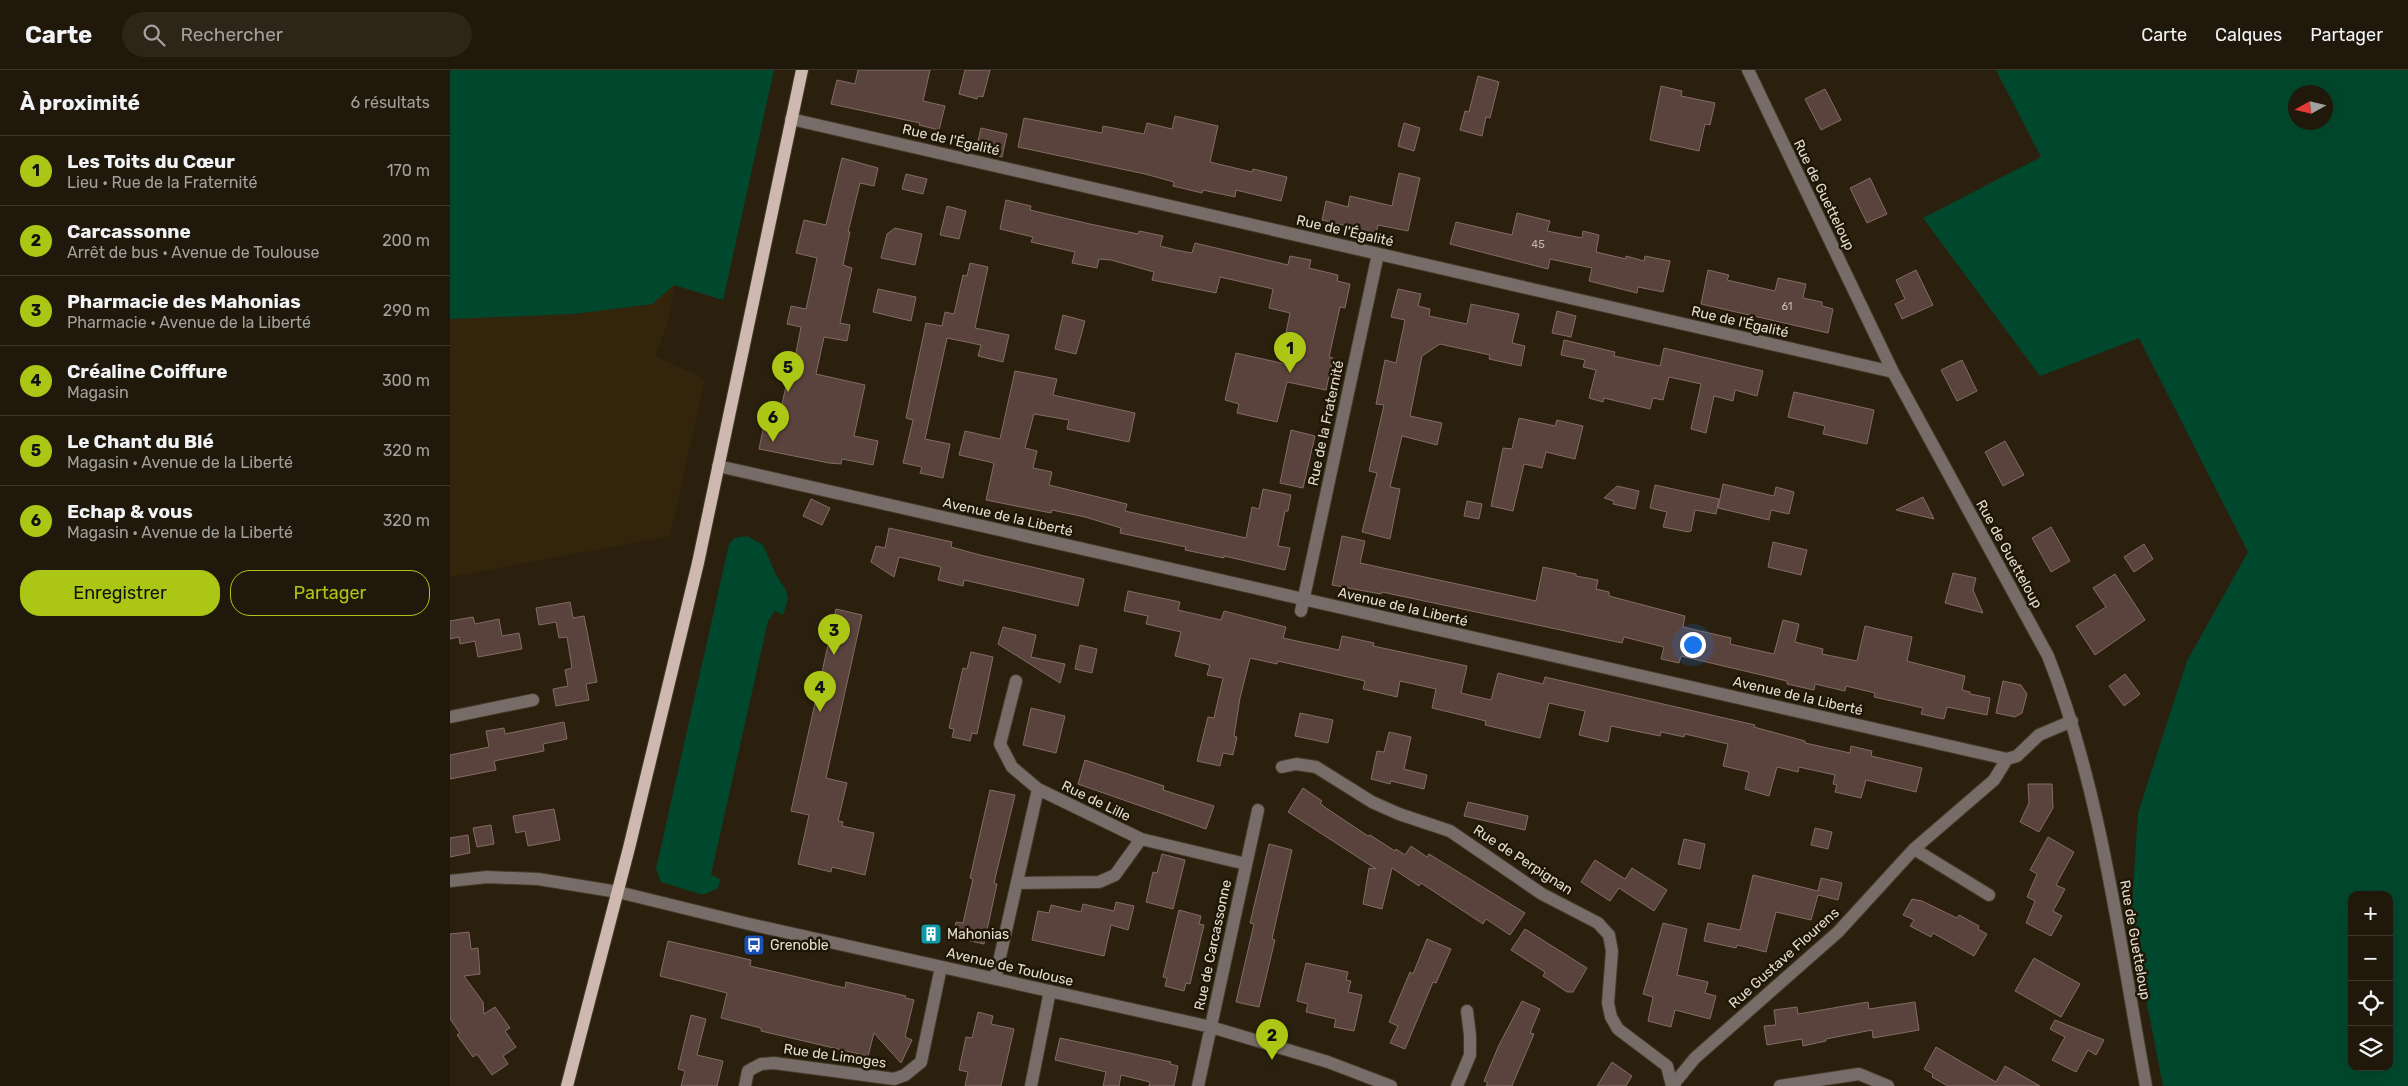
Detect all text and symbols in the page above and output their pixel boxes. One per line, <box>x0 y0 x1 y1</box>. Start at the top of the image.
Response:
search box <box>122 12 472 57</box>
text: Carte <box>25 21 92 49</box>
icon: search <box>140 21 168 49</box>
text: Rechercher <box>180 23 283 46</box>
text: Carte <box>2141 24 2187 46</box>
text: Calques <box>2215 24 2282 46</box>
text: Partager <box>2310 24 2383 46</box>
north arrow <box>2288 85 2333 130</box>
text: À proximité <box>20 90 140 115</box>
text: 6 résultats <box>350 93 430 112</box>
street label: Rue de l'Égalité <box>901 120 1002 160</box>
street label: Rue de Guetteloup <box>1790 137 1858 253</box>
text: Les Toits du Cœur <box>67 150 235 173</box>
text: 1 <box>32 161 40 180</box>
text: 170 m <box>387 161 430 180</box>
text: Lieu · Rue de la Fraternité <box>67 173 258 192</box>
street label: Rue de l'Égalité <box>1295 211 1396 251</box>
text: Carcassonne <box>67 220 191 243</box>
text: 2 <box>31 231 41 250</box>
text: 200 m <box>382 231 430 250</box>
house number: 45 <box>1531 238 1545 251</box>
text: Arrêt de bus · Avenue de Toulouse <box>67 243 320 262</box>
text: Pharmacie des Mahonias <box>67 290 301 313</box>
house number: 61 <box>1781 300 1793 313</box>
text: 3 <box>31 301 41 320</box>
text: 290 m <box>383 301 430 320</box>
street label: Rue de l'Égalité <box>1690 302 1791 342</box>
text: Pharmacie · Avenue de la Liberté <box>67 313 311 332</box>
pin: 1 <box>1274 332 1306 373</box>
pin: 5 <box>772 351 804 392</box>
street label: Rue de la Fraternité <box>1304 359 1348 487</box>
text: Créaline Coiffure <box>67 360 228 383</box>
text: 4 <box>31 371 41 390</box>
text: 300 m <box>382 371 430 390</box>
text: Magasin <box>67 383 129 402</box>
pin: 6 <box>757 401 789 442</box>
text: Le Chant du Blé <box>67 430 214 453</box>
text: 5 <box>31 441 41 460</box>
text: 320 m <box>383 441 430 460</box>
text: Magasin · Avenue de la Liberté <box>67 453 293 472</box>
street label: Avenue de la Liberté <box>941 494 1075 540</box>
street label: Rue de Guetteloup <box>1972 497 2046 611</box>
text: Echap & vous <box>67 500 193 523</box>
text: 6 <box>31 511 41 530</box>
text: 320 m <box>383 511 430 530</box>
text: Magasin · Avenue de la Liberté <box>67 523 293 542</box>
button: Enregistrer <box>20 570 220 616</box>
button: Partager <box>230 570 430 616</box>
street label: Avenue de la Liberté <box>1336 584 1470 630</box>
pin: 3 <box>818 614 850 655</box>
your location <box>1680 632 1706 658</box>
pin: 4 <box>804 671 836 712</box>
street label: Avenue de la Liberté <box>1731 673 1865 719</box>
street label: Rue de Lille <box>1059 777 1133 825</box>
street label: Rue de Perpignan <box>1470 821 1576 899</box>
street label: Rue de Carcassonne <box>1191 878 1235 1012</box>
street label: Rue de Guetteloup <box>2116 879 2154 1001</box>
map controls <box>2348 891 2393 1071</box>
button: + <box>2348 891 2393 936</box>
street label: Rue Gustave Flourens <box>1725 904 1843 1012</box>
building icon: Mahonias <box>919 922 943 946</box>
place label: Mahonias <box>947 926 1009 943</box>
bus stop icon: Grenoble <box>742 933 766 957</box>
button: − <box>2348 936 2393 981</box>
place label: Grenoble <box>770 937 829 954</box>
street label: Avenue de Toulouse <box>945 944 1075 990</box>
button: locate <box>2348 981 2393 1026</box>
pin: 2 <box>1256 1019 1288 1060</box>
button: layers <box>2348 1026 2393 1071</box>
street label: Rue de Limoges <box>783 1040 887 1072</box>

